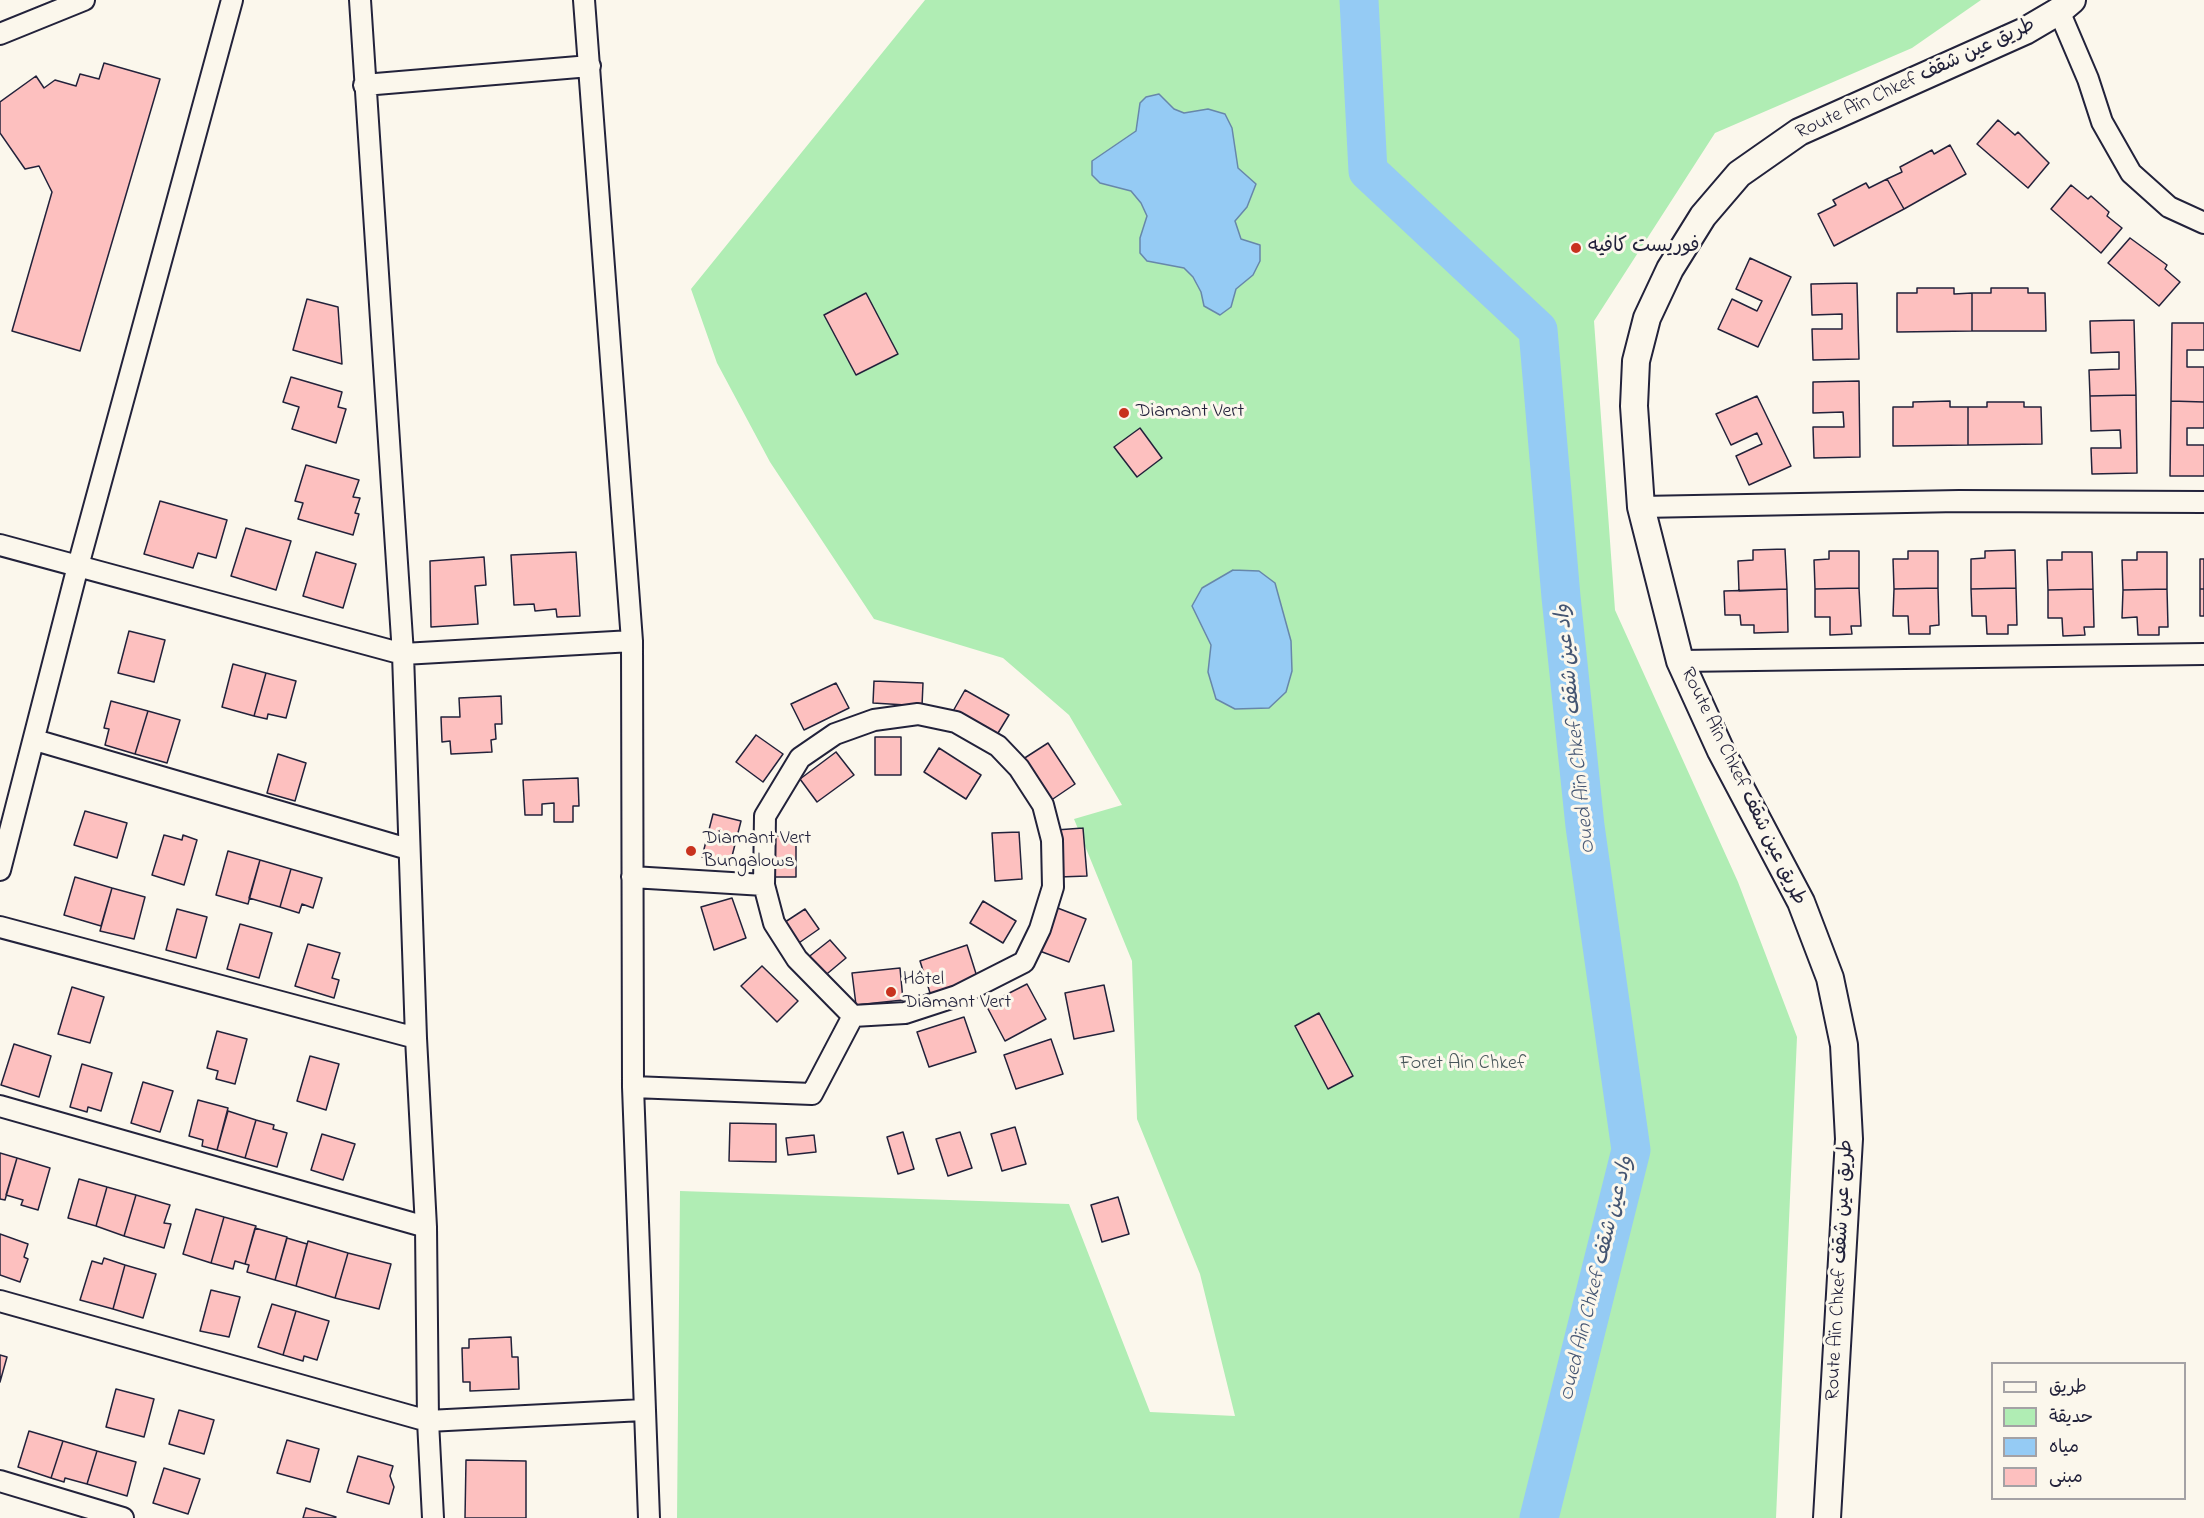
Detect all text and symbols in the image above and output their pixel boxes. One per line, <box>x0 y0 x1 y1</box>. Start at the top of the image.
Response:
street label: Route Aïn Chkef طريق عين شقف <box>1793 14 2039 146</box>
place label: فوريست كافيه <box>1588 236 1699 260</box>
marker: فوريست كافيه <box>1569 241 1583 255</box>
place label: Diamant Vert <box>1136 401 1244 425</box>
marker: Diamant Vert <box>1117 406 1131 420</box>
water label: Oued Aïn Chkef واد عين شقف <box>1551 603 1603 855</box>
street label: Route Aïn Chkef طريق عين شقف <box>1674 664 1810 910</box>
place label: Diamant Vert Bungalows <box>703 828 811 875</box>
marker: Diamant Vert Bungalows <box>684 844 698 858</box>
place label: Hôtel Diamant Vert <box>903 969 1011 1016</box>
marker: Hôtel Diamant Vert <box>884 985 898 999</box>
park label: Foret Ain Chkef <box>1400 1053 1526 1077</box>
street label: Route Aïn Chkef طريق عين شقف <box>1822 1139 1860 1401</box>
water label: Oued Aïn Chkef واد عين شقف <box>1555 1154 1641 1404</box>
legend <box>1991 1362 2186 1500</box>
text: طريق <box>2049 1375 2087 1401</box>
text: حديقة <box>2049 1405 2093 1431</box>
text: مياه <box>2049 1435 2079 1461</box>
text: مبنى <box>2049 1465 2083 1491</box>

